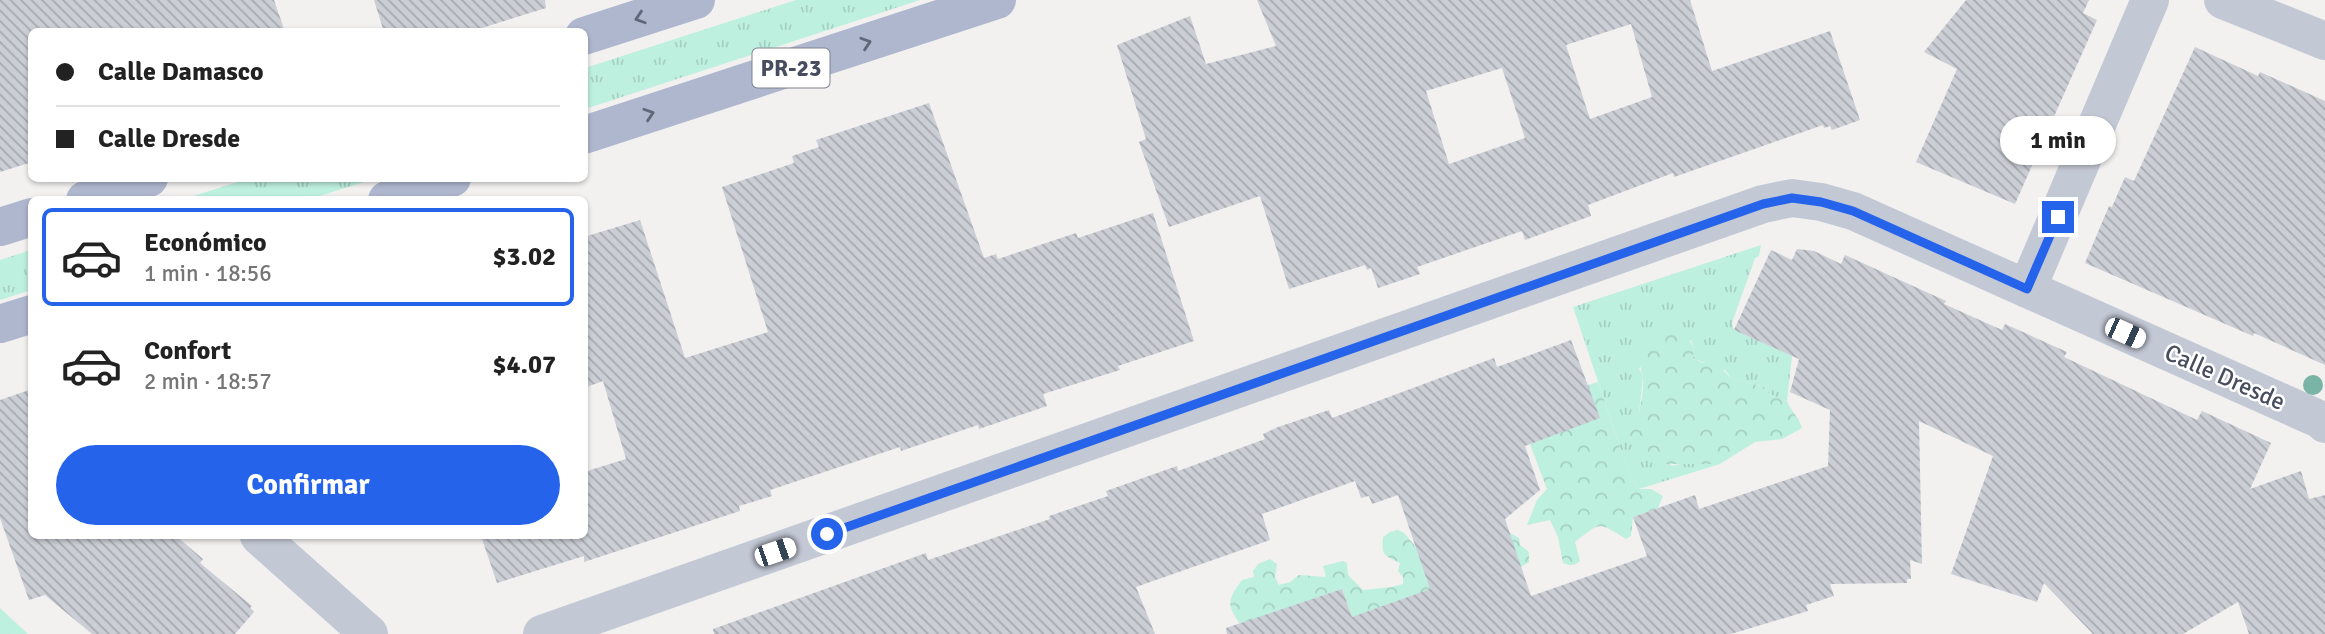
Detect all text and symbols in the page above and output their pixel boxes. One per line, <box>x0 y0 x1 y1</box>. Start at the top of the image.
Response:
one-way arrow <box>635 10 647 24</box>
one-way arrow <box>859 37 871 51</box>
road number: PR-23 <box>752 48 830 88</box>
text: Calle Damasco <box>98 56 264 88</box>
one-way arrow <box>643 108 655 122</box>
callout: 1 min <box>2000 116 2116 164</box>
text: Calle Dresde <box>98 123 240 155</box>
text: 1 min <box>2030 126 2086 155</box>
route end <box>2042 201 2074 233</box>
icon: car <box>60 226 123 289</box>
text: Económico <box>144 227 267 259</box>
text: $3.02 <box>492 241 556 273</box>
text: 1 min · 18:56 <box>144 259 272 288</box>
car <box>2102 315 2149 351</box>
icon: car <box>60 334 123 397</box>
text: Confort <box>144 335 231 367</box>
street label: Calle Dresde <box>2160 337 2290 417</box>
text: $4.07 <box>492 349 556 381</box>
text: 2 min · 18:57 <box>144 367 272 396</box>
button: Confirmar <box>56 445 560 525</box>
route start <box>811 518 843 550</box>
car <box>752 535 799 569</box>

